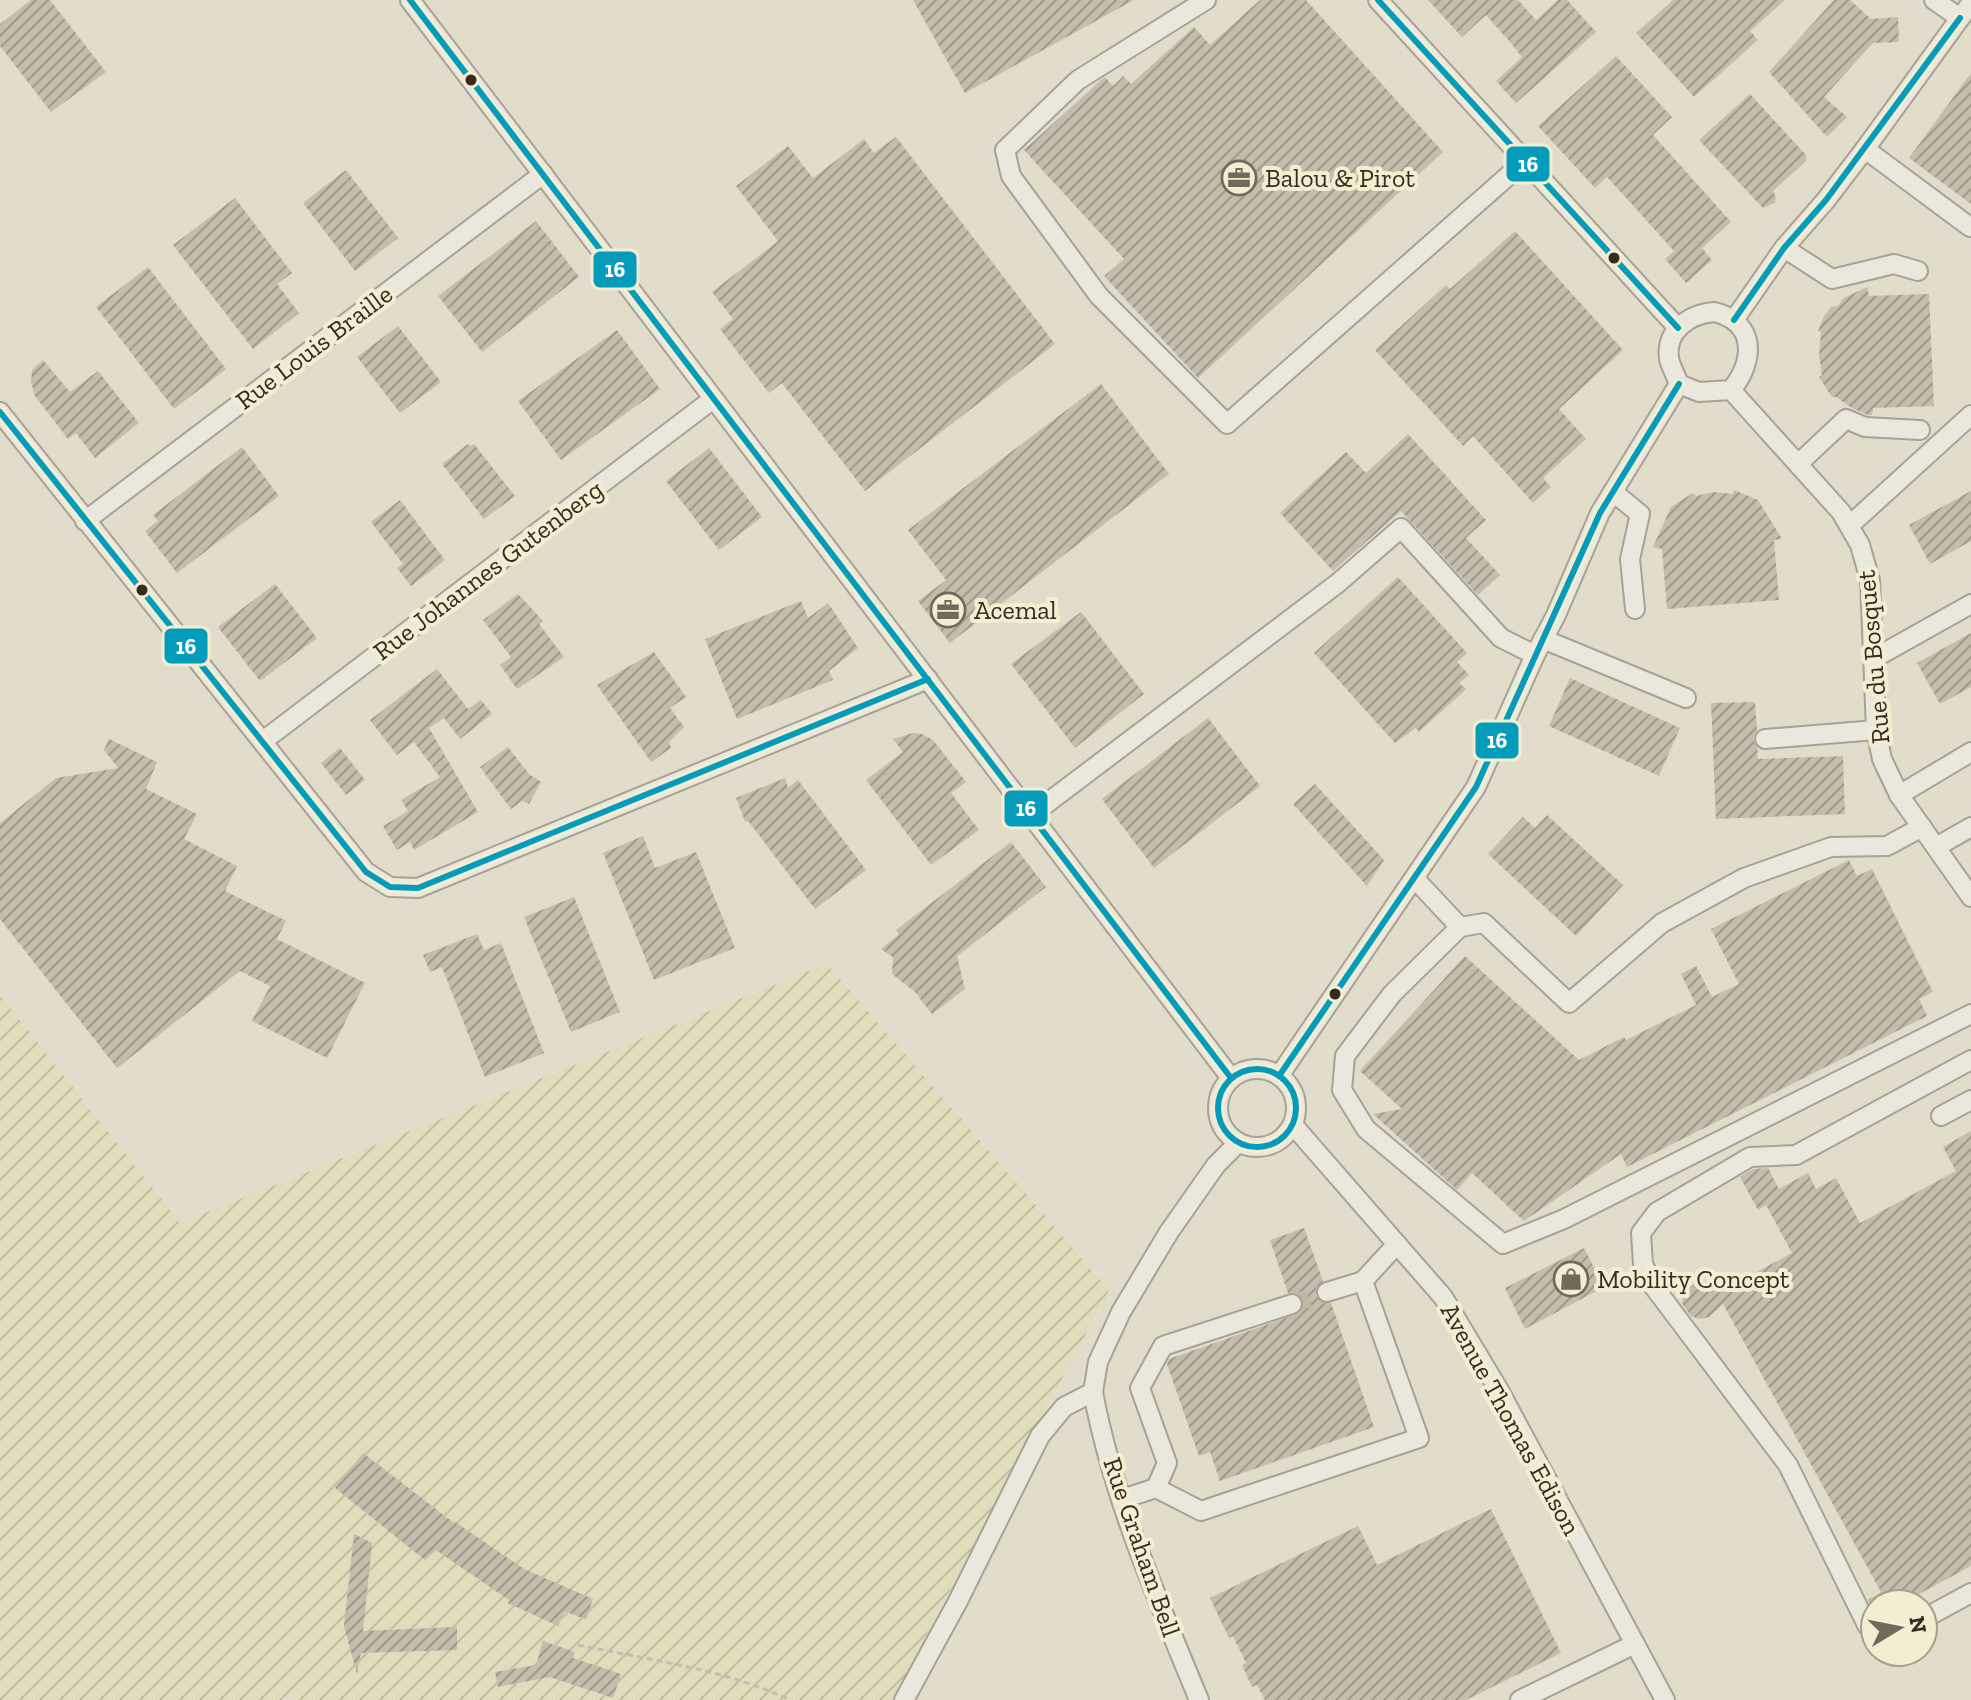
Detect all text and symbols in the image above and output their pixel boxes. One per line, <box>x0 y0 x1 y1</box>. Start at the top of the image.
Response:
unlabelled marker <box>463 72 479 88</box>
line badge: 16 <box>1505 145 1551 183</box>
text: 16 <box>1518 151 1539 178</box>
office icon: Balou & Pirot <box>1220 159 1258 197</box>
place label: Balou & Pirot <box>1265 162 1415 194</box>
line badge: 16 <box>592 250 638 289</box>
unlabelled marker <box>1606 250 1622 266</box>
text: 16 <box>605 256 626 283</box>
street label: Rue Louis Braille <box>229 278 399 416</box>
street label: Rue Johannes Gutenberg <box>367 473 609 667</box>
street label: Rue du Bosquet <box>1849 568 1897 745</box>
unlabelled marker <box>134 582 150 598</box>
office icon: Acemal <box>929 591 967 629</box>
place label: Acemal <box>974 594 1057 626</box>
line badge: 16 <box>163 627 209 665</box>
text: 16 <box>176 633 197 660</box>
line badge: 16 <box>1474 721 1520 760</box>
text: 16 <box>1487 727 1508 754</box>
line badge: 16 <box>1003 789 1049 828</box>
text: 16 <box>1016 795 1037 822</box>
unlabelled marker <box>1327 986 1343 1002</box>
shop icon: Mobility Concept <box>1552 1260 1590 1298</box>
place label: Mobility Concept <box>1597 1263 1790 1295</box>
street label: Avenue Thomas Edison <box>1434 1297 1588 1541</box>
street label: Rue Graham Bell <box>1096 1453 1188 1641</box>
north arrow <box>1859 1588 1939 1668</box>
text: N <box>1903 1614 1933 1635</box>

